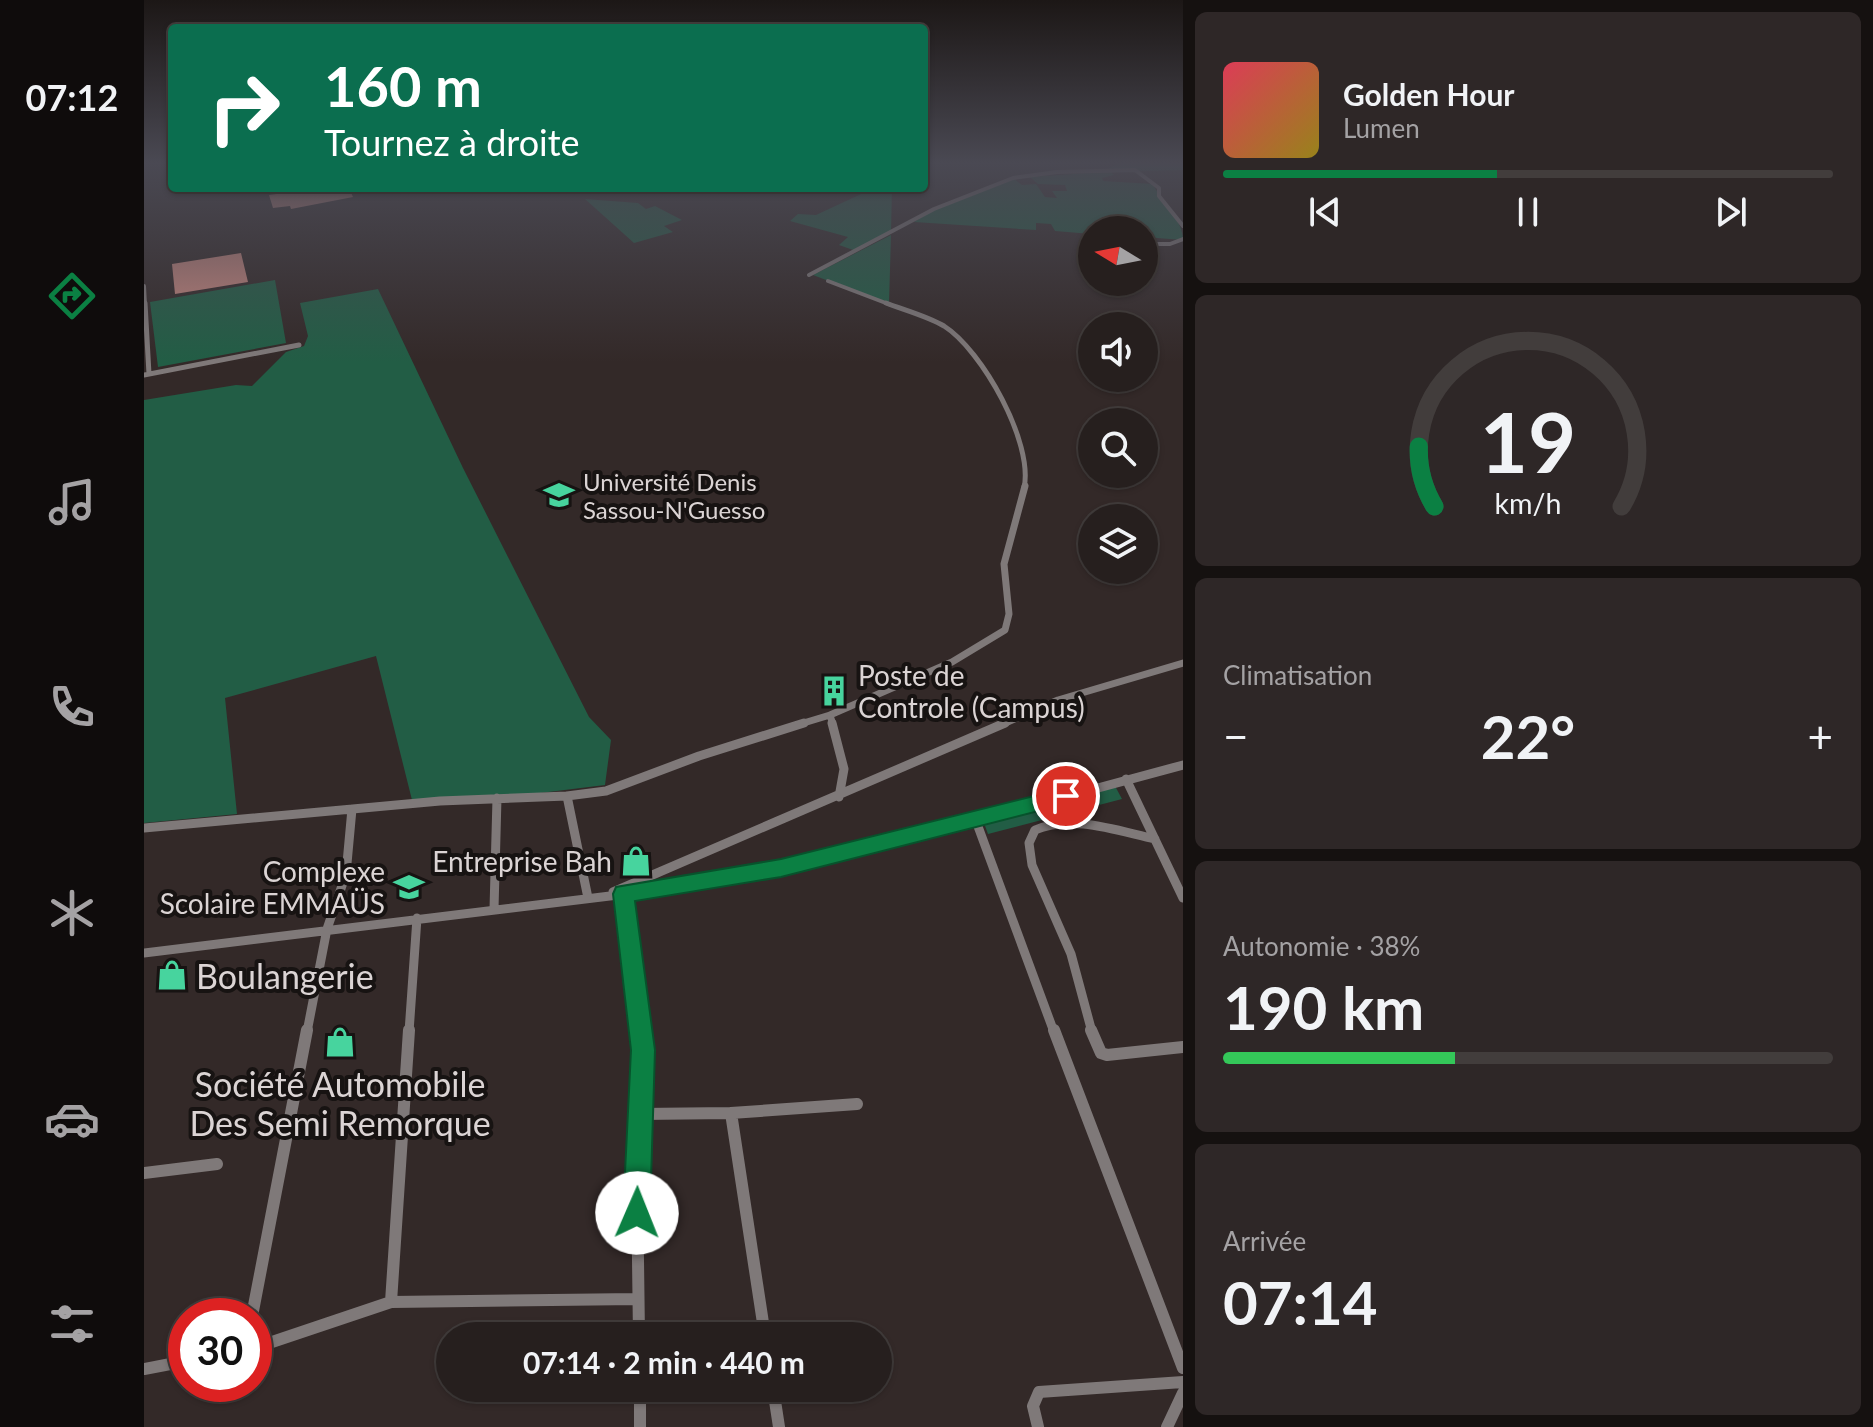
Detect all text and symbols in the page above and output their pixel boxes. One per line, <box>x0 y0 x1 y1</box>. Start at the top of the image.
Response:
text: 160 m <box>324 52 482 119</box>
icon: right <box>192 56 296 160</box>
text: 07:12 <box>26 75 118 119</box>
text: Golden Hour <box>1343 76 1515 112</box>
text: Lumen <box>1343 112 1420 144</box>
text: Tournez à droite <box>324 120 580 164</box>
icon: previous <box>1303 190 1347 234</box>
icon: pause <box>1506 190 1550 234</box>
icon: next <box>1709 190 1753 234</box>
north arrow <box>1078 216 1158 296</box>
map controls <box>1078 216 1158 584</box>
icon: directions <box>44 268 100 324</box>
button: sound <box>1078 312 1158 392</box>
text: 19 <box>1480 390 1576 490</box>
button: search <box>1078 408 1158 488</box>
place label: Université Denis Sassou-N'Guesso <box>583 467 765 524</box>
icon: music <box>44 474 100 530</box>
school or university icon: Université Denis Sassou-N'Guesso <box>542 478 576 512</box>
text: km/h <box>1495 486 1561 520</box>
button: layers <box>1078 504 1158 584</box>
place label: Poste de Controle (Campus) <box>858 658 1085 724</box>
text: Climatisation <box>1223 659 1372 691</box>
building icon: Poste de Controle (Campus) <box>817 674 851 708</box>
icon: phone <box>44 679 100 735</box>
text: 22° <box>1481 700 1575 772</box>
text: − <box>1223 710 1249 762</box>
text: + <box>1807 710 1833 762</box>
pin <box>1032 762 1100 830</box>
icon: arrive <box>1044 774 1088 818</box>
place label: Entreprise Bah <box>432 844 612 878</box>
shop icon: Entreprise Bah <box>619 844 653 878</box>
place label: Complexe Scolaire EMMAÜS <box>160 854 385 920</box>
school or university icon: Complexe Scolaire EMMAÜS <box>392 870 426 904</box>
icon: climate <box>44 885 100 941</box>
text: Autonomie · 38% <box>1223 930 1420 962</box>
place label: Boulangerie <box>196 955 374 996</box>
shop icon: Boulangerie <box>155 958 189 992</box>
text: 190 km <box>1223 971 1424 1043</box>
shop icon: Société Automobile Des Semi Remorque <box>323 1025 357 1059</box>
place label: Société Automobile Des Semi Remorque <box>189 1063 491 1143</box>
icon: car <box>44 1091 100 1147</box>
position arrow <box>595 1171 679 1255</box>
text: Arrivée <box>1223 1225 1306 1257</box>
text: 07:14 <box>1223 1266 1378 1338</box>
icon: filters <box>44 1296 100 1352</box>
speed limit sign: 30 <box>168 1298 272 1402</box>
text: 07:14 · 2 min · 440 m <box>523 1344 805 1380</box>

